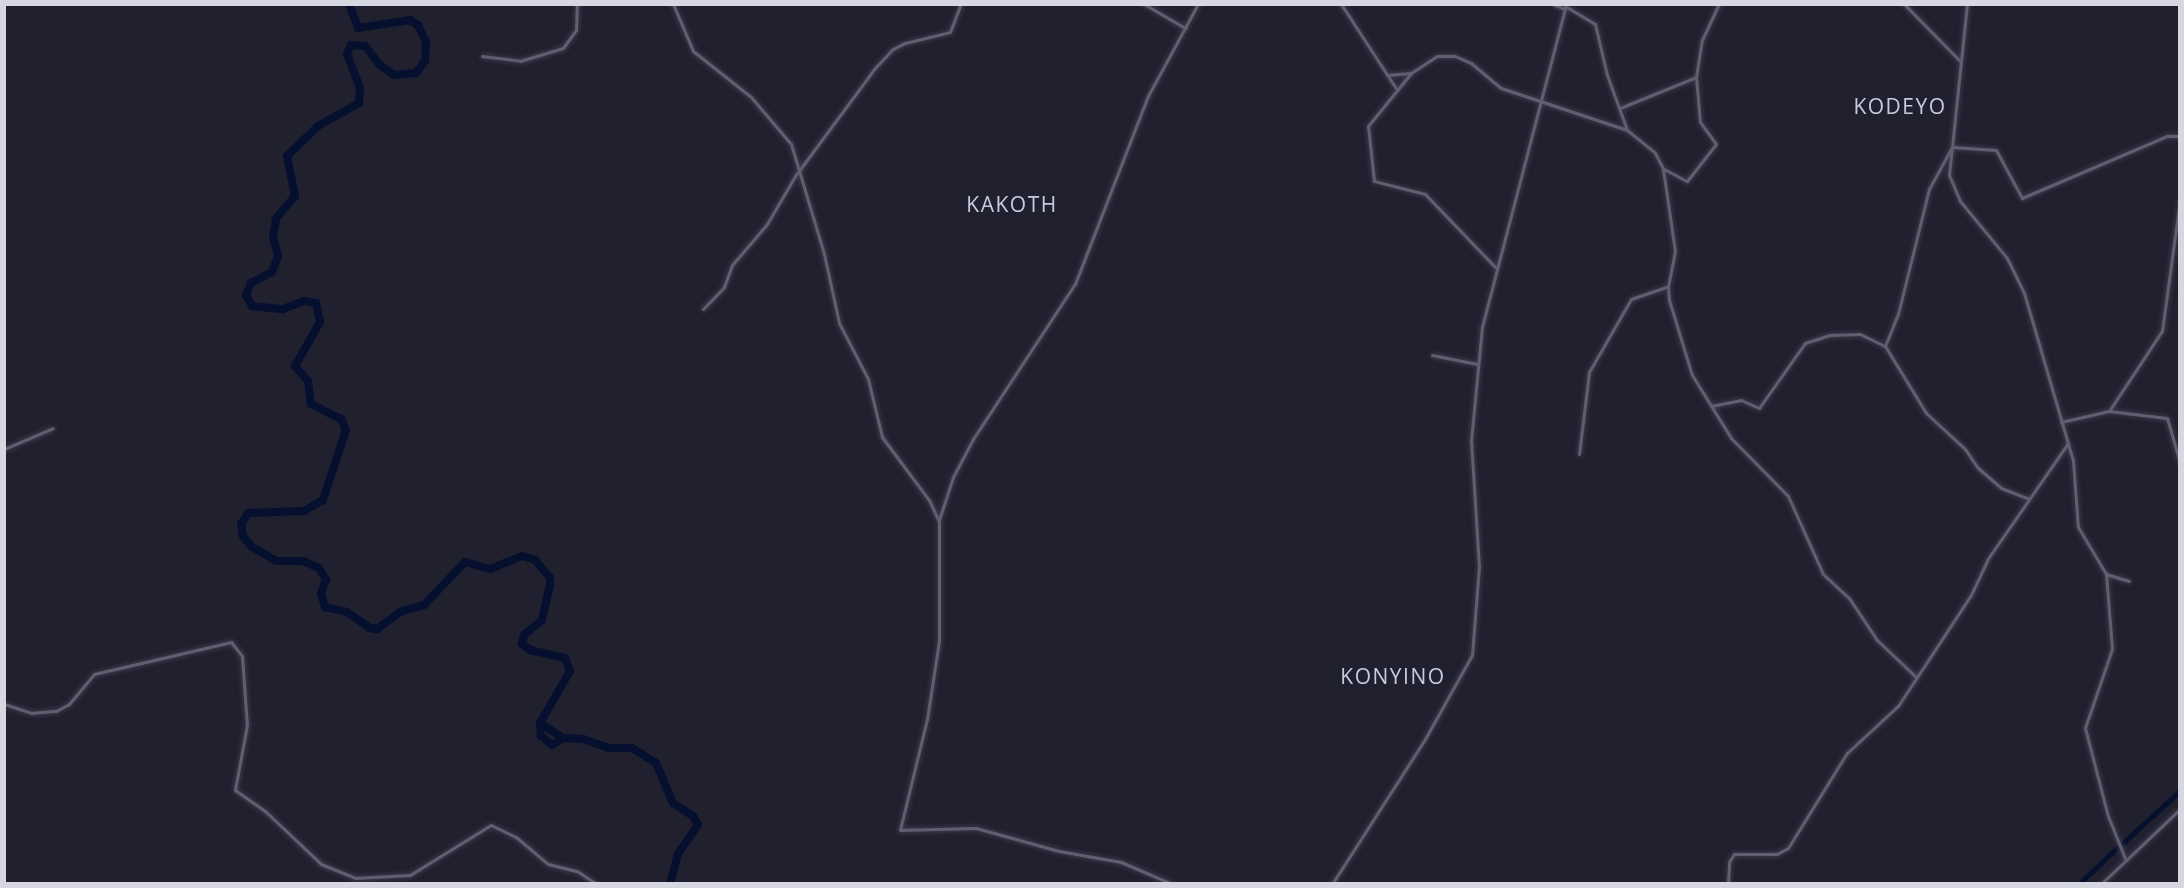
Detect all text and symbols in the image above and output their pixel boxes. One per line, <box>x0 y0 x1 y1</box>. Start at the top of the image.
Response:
district label: KODEYO <box>1853 93 1947 119</box>
district label: KAKOTH <box>966 191 1058 217</box>
district label: KONYINO <box>1340 663 1446 689</box>

